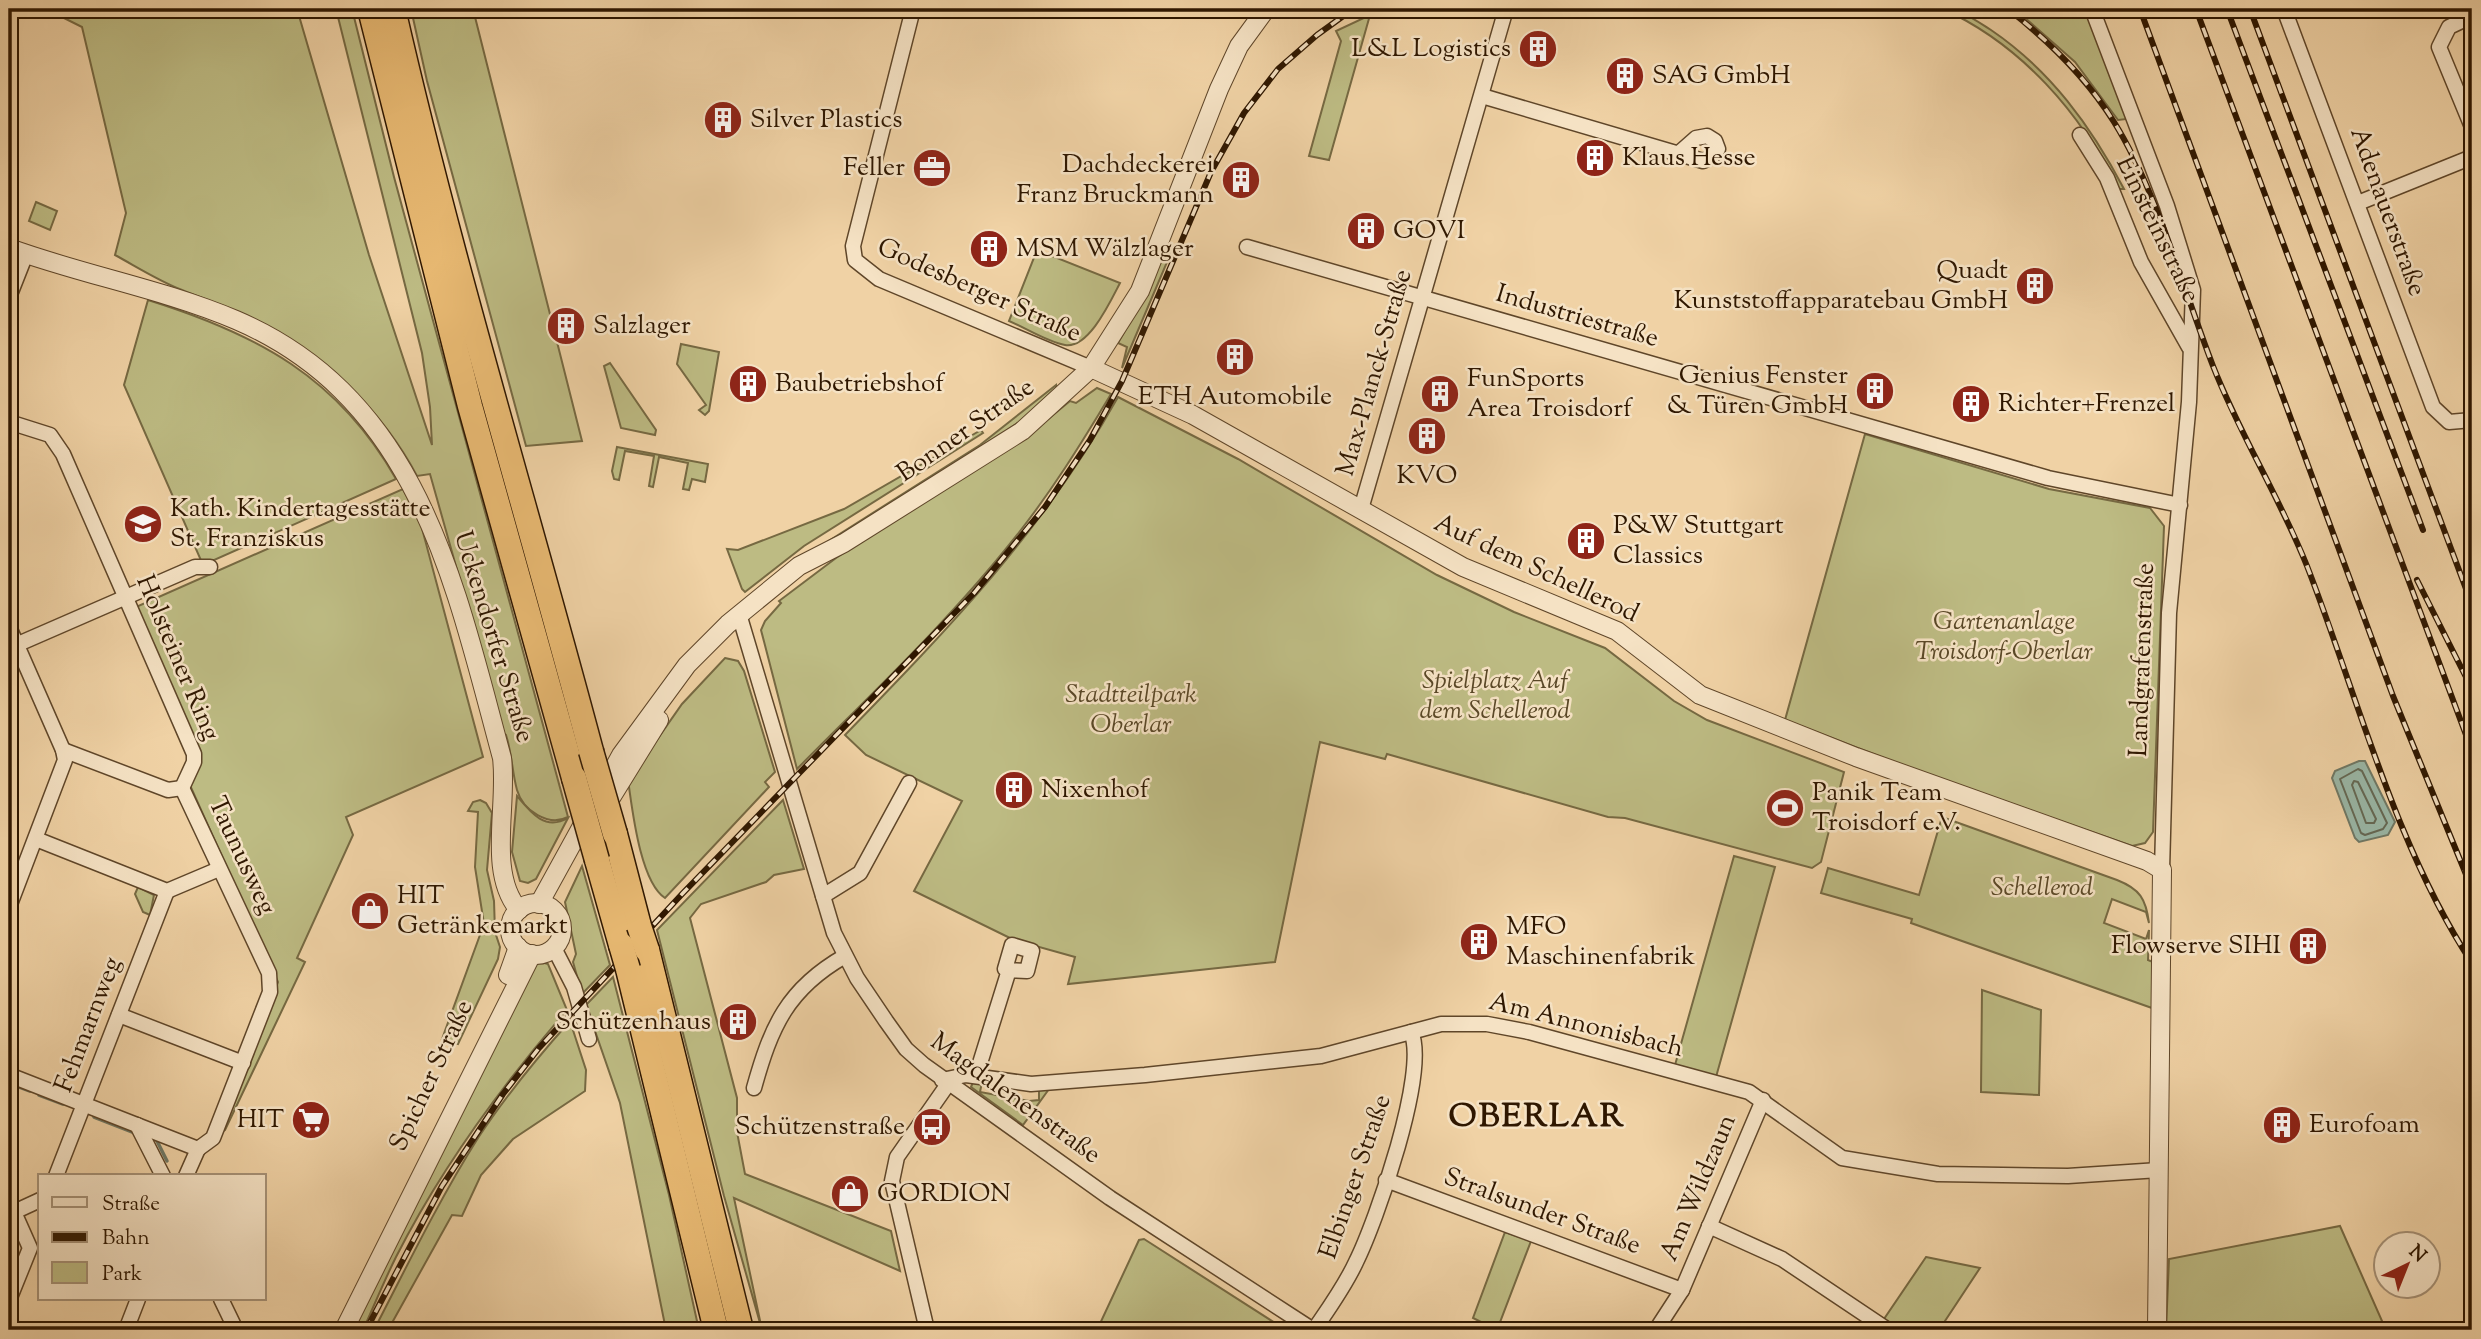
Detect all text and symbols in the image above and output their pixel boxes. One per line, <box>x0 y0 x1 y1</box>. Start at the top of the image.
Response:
building icon: L&L Logistics <box>1517 28 1559 70</box>
place label: L&L Logistics <box>1351 31 1511 68</box>
building icon: SAG GmbH <box>1604 55 1646 97</box>
place label: SAG GmbH <box>1652 58 1791 95</box>
building icon: Silver Plastics <box>702 99 744 141</box>
place label: Silver Plastics <box>750 102 902 139</box>
street label: Adenauerstraße <box>2339 123 2435 301</box>
building icon: Klaus Hesse <box>1574 137 1616 179</box>
place label: Klaus Hesse <box>1622 140 1756 177</box>
office icon: Feller <box>911 147 953 189</box>
place label: Dachdeckerei Franz Bruckmann <box>1016 147 1214 214</box>
place label: Feller <box>843 150 905 187</box>
street label: Einsteinstraße <box>2105 150 2209 310</box>
building icon: Dachdeckerei Franz Bruckmann <box>1220 159 1262 201</box>
building icon: GOVI <box>1345 210 1387 252</box>
place label: GOVI <box>1393 213 1466 250</box>
building icon: MSM Wälzlager <box>968 228 1010 270</box>
street label: Godesberger Straße <box>871 229 1087 353</box>
place label: MSM Wälzlager <box>1016 231 1194 268</box>
place label: Quadt Kunststoffapparatebau GmbH <box>1674 253 2008 320</box>
street label: Max-Planck-Straße <box>1328 265 1422 481</box>
building icon: Quadt Kunststoffapparatebau GmbH <box>2014 265 2056 307</box>
street label: Industriestraße <box>1491 276 1663 358</box>
building icon: Salzlager <box>545 305 587 347</box>
place label: Salzlager <box>593 308 691 345</box>
building icon: ETH Automobile <box>1214 336 1256 378</box>
place label: Genius Fenster & Türen GmbH <box>1667 358 1848 425</box>
place label: FunSports Area Troisdorf <box>1467 361 1633 428</box>
building icon: Baubetriebshof <box>727 363 769 405</box>
place label: Baubetriebshof <box>775 366 945 403</box>
street label: Bonner Straße <box>890 370 1042 492</box>
building icon: Genius Fenster & Türen GmbH <box>1854 370 1896 412</box>
building icon: FunSports Area Troisdorf <box>1419 373 1461 415</box>
place label: ETH Automobile <box>1138 379 1332 416</box>
building icon: Richter+Frenzel <box>1950 383 1992 425</box>
place label: Richter+Frenzel <box>1998 386 2175 423</box>
building icon: KVO <box>1406 415 1448 457</box>
place label: KVO <box>1397 458 1457 495</box>
place label: Kath. Kindertagesstätte St. Franziskus <box>170 491 431 558</box>
school or university icon: Kath. Kindertagesstätte St. Franziskus <box>122 503 164 545</box>
street label: Auf dem Schellerod <box>1427 505 1645 633</box>
place label: P&W Stuttgart Classics <box>1613 508 1784 575</box>
building icon: P&W Stuttgart Classics <box>1565 520 1607 562</box>
street label: Uckendorfer Straße <box>443 527 543 747</box>
street label: Landgrafenstraße <box>2121 562 2165 758</box>
street label: Holsteiner Ring <box>125 569 229 747</box>
park label: Gartenanlage Troisdorf-Oberlar <box>1915 604 2093 671</box>
park label: Spielplatz Auf dem Schellerod <box>1420 663 1570 730</box>
park label: Stadtteilpark Oberlar <box>1065 677 1197 744</box>
building icon: Nixenhof <box>993 769 1035 811</box>
place label: Nixenhof <box>1041 772 1150 809</box>
place label: Panik Team Troisdorf e.V. <box>1812 775 1961 842</box>
sports icon: Panik Team Troisdorf e.V. <box>1764 787 1806 829</box>
street label: Taunusweg <box>198 791 284 921</box>
park label: Schellerod <box>1991 870 2093 907</box>
place label: HIT Getränkemarkt <box>397 878 568 945</box>
shop icon: HIT Getränkemarkt <box>349 890 391 932</box>
place label: MFO Maschinenfabrik <box>1506 909 1695 976</box>
building icon: MFO Maschinenfabrik <box>1458 921 1500 963</box>
building icon: Flowserve SIHI <box>2287 925 2329 967</box>
place label: Flowserve SIHI <box>2111 928 2281 965</box>
street label: Fehmarnweg <box>46 952 132 1098</box>
street label: Am Annonisbach <box>1485 984 1687 1068</box>
street label: Spicher Straße <box>381 994 483 1158</box>
building icon: Schützenhaus <box>717 1001 759 1043</box>
place label: Schützenhaus <box>556 1004 711 1041</box>
street label: Magdalenenstraße <box>922 1024 1108 1174</box>
street label: Elbinger Straße <box>1311 1090 1401 1264</box>
district label: OBERLAR <box>1449 1094 1625 1142</box>
supermarket icon: HIT <box>290 1099 332 1141</box>
place label: HIT <box>237 1102 284 1139</box>
building icon: Eurofoam <box>2261 1104 2303 1146</box>
bus stop icon: Schützenstraße <box>911 1106 953 1148</box>
place label: Eurofoam <box>2309 1107 2420 1144</box>
place label: Schützenstraße <box>735 1109 905 1146</box>
street label: Am Wildzaun <box>1651 1109 1747 1267</box>
street label: Stralsunder Straße <box>1438 1159 1646 1265</box>
shop icon: GORDION <box>829 1173 871 1215</box>
legend <box>38 1174 266 1300</box>
place label: GORDION <box>877 1176 1011 1213</box>
text: Straße <box>102 1190 160 1220</box>
text: Bahn <box>102 1224 150 1254</box>
north arrow <box>2372 1230 2442 1300</box>
text: N <box>2402 1239 2432 1269</box>
text: Park <box>102 1260 143 1290</box>

